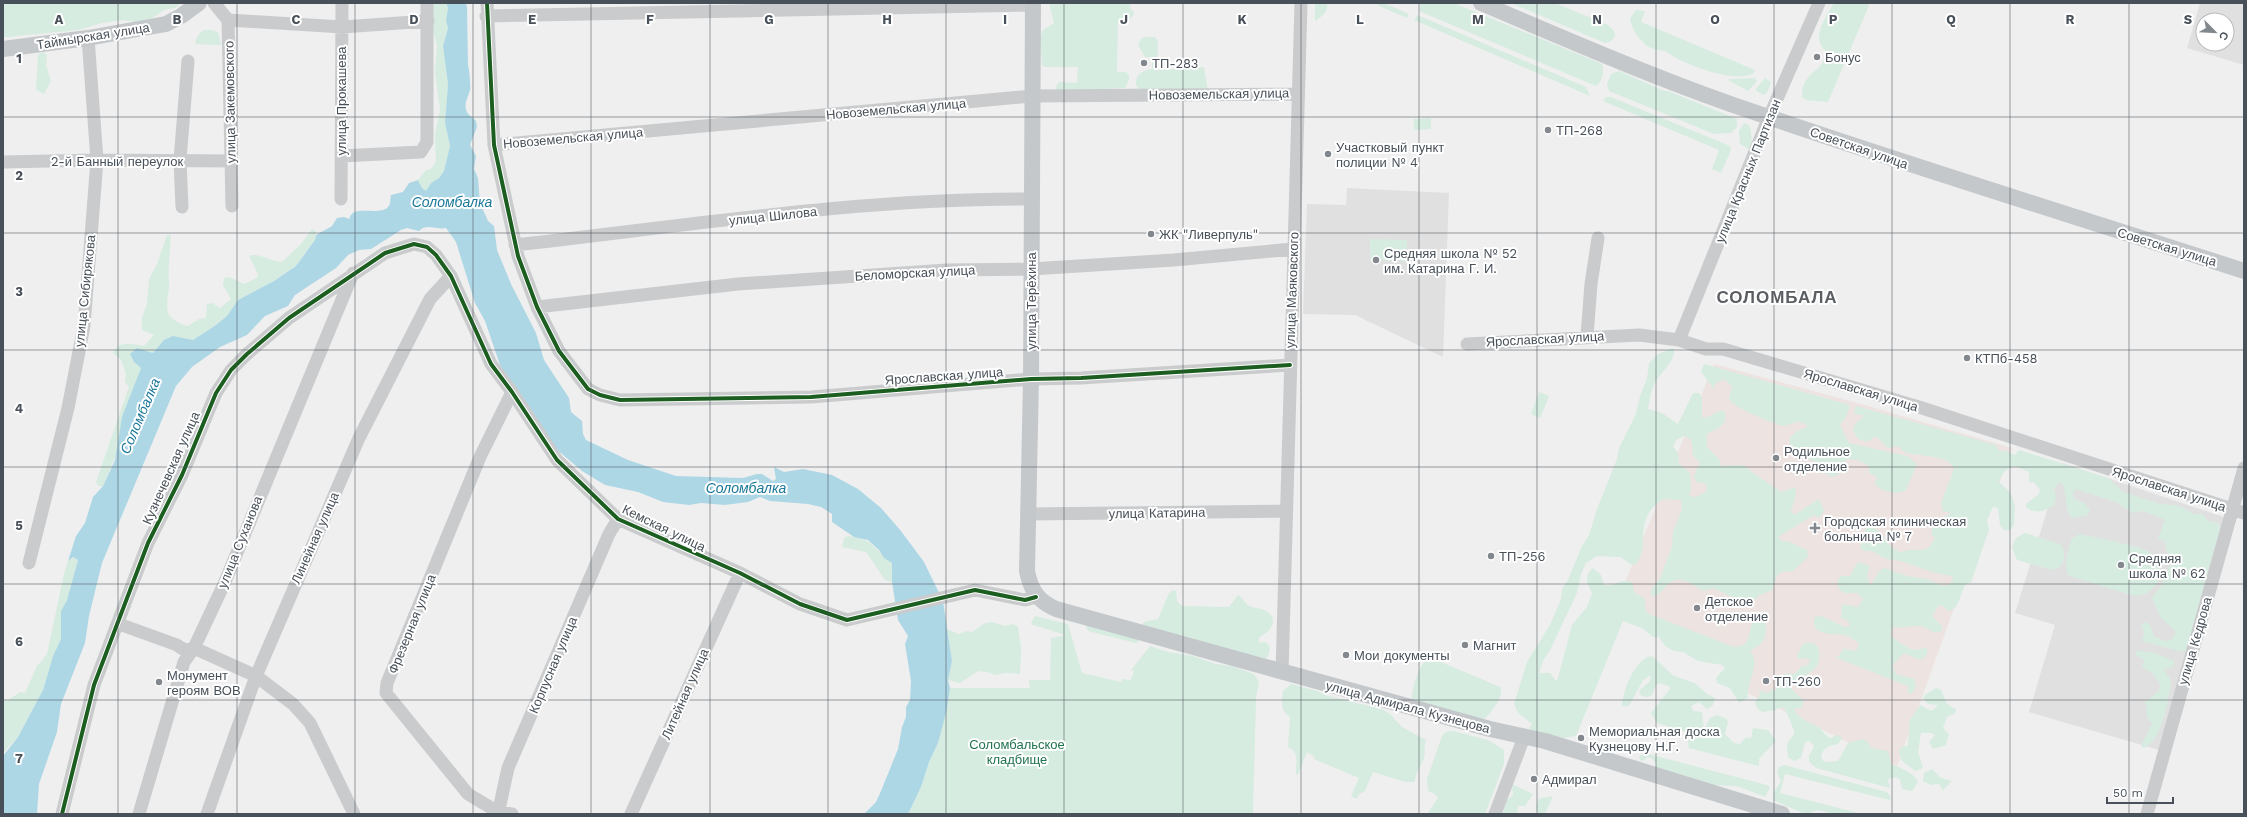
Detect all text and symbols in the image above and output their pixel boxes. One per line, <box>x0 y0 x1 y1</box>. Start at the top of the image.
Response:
text: A <box>55 12 64 27</box>
text: B <box>173 12 182 27</box>
text: C <box>292 12 301 27</box>
text: D <box>409 12 419 27</box>
text: E <box>528 12 536 27</box>
text: F <box>646 12 654 27</box>
text: G <box>764 12 774 27</box>
text: H <box>882 12 892 27</box>
text: I <box>1003 12 1007 27</box>
text: J <box>1120 12 1128 27</box>
text: K <box>1237 12 1247 27</box>
text: L <box>1356 12 1364 27</box>
text: M <box>1472 12 1484 27</box>
text: N <box>1592 12 1602 27</box>
text: O <box>1710 12 1720 27</box>
text: P <box>1829 12 1838 27</box>
text: Q <box>1946 12 1956 27</box>
text: R <box>2066 12 2075 27</box>
text: S <box>2184 12 2193 27</box>
north arrow <box>2195 12 2235 52</box>
street label: Таймырская улица <box>35 20 151 52</box>
text: С <box>2216 30 2231 42</box>
street label: улица Закемовского <box>221 41 239 163</box>
street label: улица Прокашева <box>334 46 349 155</box>
place label: Бонус <box>1825 50 1861 65</box>
text: 1 <box>16 51 22 66</box>
marker: Бонус <box>1812 52 1822 62</box>
place label: ТП-283 <box>1152 56 1198 71</box>
marker: ТП-283 <box>1139 58 1149 68</box>
street label: Новоземельская улица <box>1149 85 1290 103</box>
street label: Новоземельская улица <box>825 95 967 123</box>
street label: улица Красных Партизан <box>1712 97 1784 245</box>
place label: ТП-268 <box>1556 123 1603 138</box>
street label: Новоземельская улица <box>502 124 644 152</box>
street label: Советская улица <box>1808 124 1911 172</box>
marker: ТП-268 <box>1543 125 1553 135</box>
place label: Участковый пункт полиции № 4 <box>1336 140 1444 170</box>
marker: Участковый пункт полиции № 4 <box>1323 149 1333 159</box>
street label: 2-й Банный переулок <box>51 154 183 169</box>
text: 2 <box>15 168 23 183</box>
water label: Соломбалка <box>412 194 493 210</box>
street label: улица Шилова <box>728 204 818 228</box>
street label: Советская улица <box>2116 225 2219 269</box>
place label: ЖК "Ливерпуль" <box>1159 227 1258 242</box>
marker: ЖК "Ливерпуль" <box>1146 229 1156 239</box>
street label: улица Маяковского <box>1282 232 1302 348</box>
street label: улица Сибирякова <box>72 233 98 348</box>
place label: Средняя школа № 52 им. Катарина Г. И. <box>1384 246 1517 276</box>
street label: улица Терёхина <box>1024 252 1039 350</box>
marker: Средняя школа № 52 им. Катарина Г. И. <box>1371 255 1381 265</box>
street label: Беломорская улица <box>854 262 976 284</box>
text: 3 <box>15 284 23 299</box>
district label: СОЛОМБАЛА <box>1716 287 1838 307</box>
street label: Ярославская улица <box>1485 328 1605 350</box>
place label: КТПб-458 <box>1975 351 2037 366</box>
marker: КТПб-458 <box>1962 353 1972 363</box>
street label: Ярославская улица <box>884 364 1005 388</box>
street label: Ярославская улица <box>1802 365 1921 415</box>
water label: Соломбалка <box>117 376 163 456</box>
text: 4 <box>15 401 24 416</box>
street label: Кузнечевская улица <box>139 409 203 527</box>
place label: Родильное отделение <box>1784 444 1850 474</box>
marker: Родильное отделение <box>1771 453 1781 463</box>
street label: Ярославская улица <box>2110 464 2229 515</box>
water label: Соломбалка <box>706 480 787 496</box>
street label: Линейная улица <box>288 489 342 586</box>
street label: улица Суханова <box>215 493 266 590</box>
street label: Кемская улица <box>620 501 709 555</box>
street label: улица Катарина <box>1109 505 1206 521</box>
place label: Городская клиническая больница № 7 <box>1824 514 1966 544</box>
text: 5 <box>15 518 23 533</box>
marker: Городская клиническая больница № 7 <box>1809 522 1821 534</box>
place label: ТП-256 <box>1499 549 1546 564</box>
marker: ТП-256 <box>1486 551 1496 561</box>
place label: Средняя школа № 62 <box>2129 551 2206 581</box>
marker: Средняя школа № 62 <box>2116 560 2126 570</box>
street label: Фрезерная улица <box>385 571 439 676</box>
place label: Детское отделение <box>1705 594 1768 624</box>
street label: улица Кедрова <box>2175 595 2215 687</box>
marker: Детское отделение <box>1692 603 1702 613</box>
street label: Корпусная улица <box>526 614 580 716</box>
text: 6 <box>15 634 23 649</box>
place label: Магнит <box>1473 638 1516 653</box>
marker: Магнит <box>1460 640 1470 650</box>
street label: Литейная улица <box>658 646 712 742</box>
place label: Мои документы <box>1354 648 1450 663</box>
marker: Мои документы <box>1341 650 1351 660</box>
place label: Монумент героям ВОВ <box>167 668 241 698</box>
place label: ТП-260 <box>1774 674 1821 689</box>
marker: ТП-260 <box>1761 676 1771 686</box>
marker: Монумент героям ВОВ <box>154 677 164 687</box>
street label: улица Адмирала Кузнецова <box>1324 678 1492 736</box>
place label: Мемориальная доска Кузнецову Н.Г. <box>1589 724 1721 754</box>
marker: Мемориальная доска Кузнецову Н.Г. <box>1576 733 1586 743</box>
park label: Соломбальское кладбище <box>969 737 1065 767</box>
text: 7 <box>15 751 23 766</box>
place label: Адмирал <box>1542 772 1597 787</box>
marker: Адмирал <box>1529 774 1539 784</box>
scale bar <box>2107 779 2173 805</box>
text: 50 m <box>2113 786 2143 800</box>

